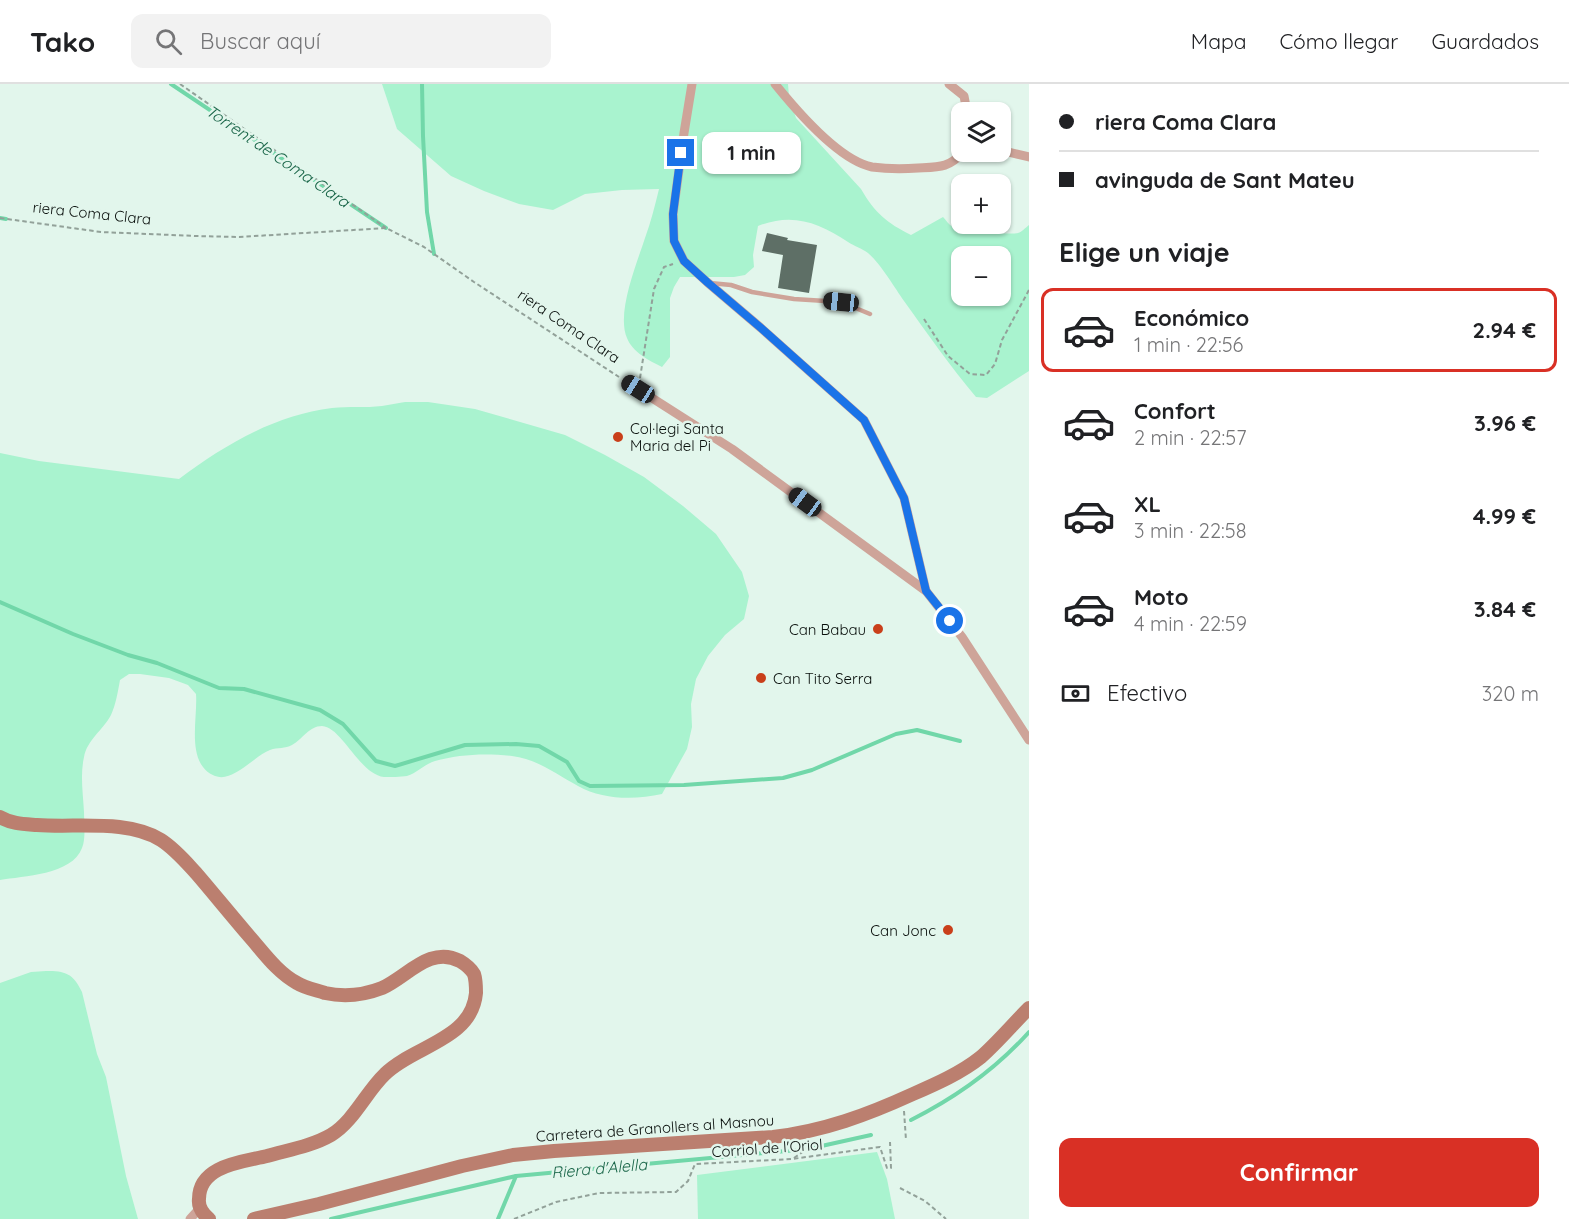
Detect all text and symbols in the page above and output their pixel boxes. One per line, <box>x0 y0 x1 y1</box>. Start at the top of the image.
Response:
search box <box>131 14 551 68</box>
text: Tako <box>30 24 95 59</box>
icon: search <box>152 25 185 58</box>
text: Buscar aquí <box>200 27 320 55</box>
text: Mapa <box>1191 28 1246 54</box>
text: Cómo llegar <box>1279 28 1398 54</box>
text: Guardados <box>1431 28 1539 54</box>
water label: Torrent de Coma Clara <box>202 101 355 212</box>
map controls <box>951 102 1011 306</box>
button: layers <box>951 102 1011 162</box>
text: riera Coma Clara <box>1095 108 1276 136</box>
callout: 1 min <box>702 132 801 174</box>
route end <box>667 139 694 166</box>
text: 1 min <box>727 140 776 165</box>
text: avinguda de Sant Mateu <box>1095 166 1355 194</box>
button: + <box>951 174 1011 234</box>
street label: riera Coma Clara <box>32 197 152 229</box>
text: Elige un viaje <box>1059 235 1230 269</box>
button: − <box>951 246 1011 306</box>
street label: riera Coma Clara <box>514 285 624 367</box>
car <box>822 291 860 313</box>
icon: car <box>1062 303 1116 357</box>
text: Económico <box>1134 304 1249 332</box>
text: 2.94 € <box>1473 316 1536 344</box>
text: 1 min · 22:56 <box>1134 332 1243 357</box>
car <box>618 372 658 406</box>
icon: car <box>1062 396 1116 450</box>
text: Confort <box>1134 397 1216 425</box>
text: 3.96 € <box>1474 409 1536 437</box>
place label: Col·legi Santa Maria del Pi <box>630 419 724 455</box>
text: 2 min · 22:57 <box>1134 425 1247 450</box>
marker: Col·legi Santa Maria del Pi <box>611 430 625 444</box>
car <box>785 484 825 520</box>
icon: car <box>1062 489 1116 543</box>
text: XL <box>1134 490 1161 518</box>
text: 4.99 € <box>1473 502 1536 530</box>
text: 3 min · 22:58 <box>1134 518 1246 543</box>
icon: car <box>1062 582 1116 636</box>
text: Moto <box>1134 583 1188 611</box>
text: 3.84 € <box>1474 595 1536 623</box>
route start <box>936 607 963 634</box>
text: 4 min · 22:59 <box>1134 611 1247 636</box>
place label: Can Babau <box>789 620 866 639</box>
marker: Can Babau <box>871 622 885 636</box>
place label: Can Tito Serra <box>773 669 872 688</box>
marker: Can Tito Serra <box>754 671 768 685</box>
icon: cash <box>1059 677 1092 710</box>
text: Efectivo <box>1107 679 1187 707</box>
text: 320 m <box>1482 681 1539 706</box>
place label: Can Jonc <box>870 921 936 940</box>
marker: Can Jonc <box>941 923 955 937</box>
street label: Carretera de Granollers al Masnou <box>535 1110 775 1146</box>
street label: Corriol de l'Oriol <box>711 1135 823 1161</box>
button: Confirmar <box>1059 1138 1539 1207</box>
water label: Riera d'Alella <box>550 1154 649 1182</box>

